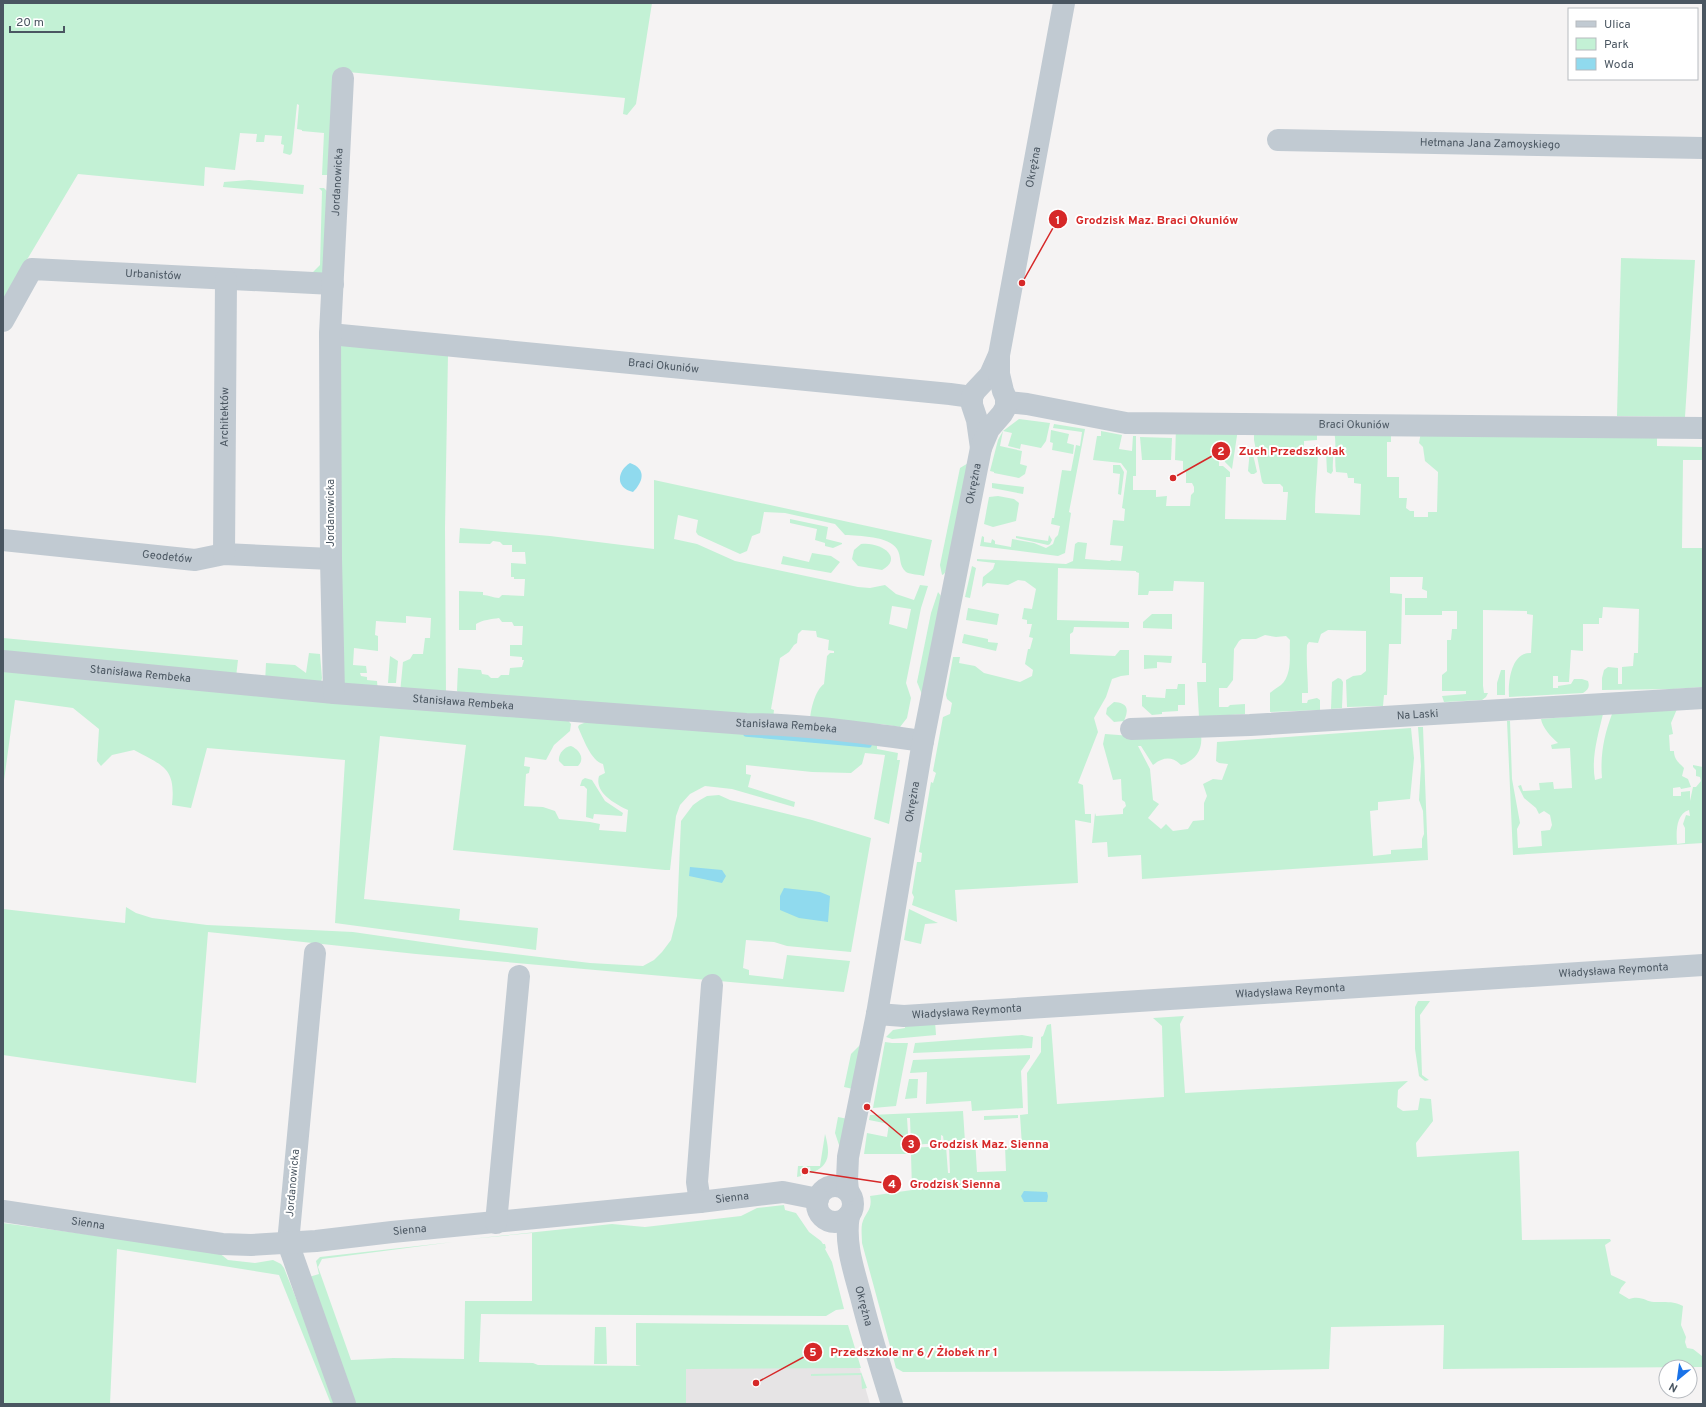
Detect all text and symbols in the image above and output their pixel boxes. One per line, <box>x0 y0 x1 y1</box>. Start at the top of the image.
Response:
scale bar <box>10 8 64 34</box>
legend <box>1568 8 1698 80</box>
text: 20 m <box>16 15 44 31</box>
text: Ulica <box>1604 17 1631 33</box>
text: Park <box>1604 37 1629 53</box>
text: Woda <box>1604 57 1634 73</box>
street label: Hetmana Jana Zamoyskiego <box>1420 136 1560 152</box>
street label: Okrężna <box>1023 145 1044 189</box>
street label: Jordanowicka <box>329 148 346 217</box>
callout: Grodzisk Maz. Braci Okuniów <box>1048 207 1246 231</box>
text: 1 <box>1056 213 1060 229</box>
text: Grodzisk Maz. Braci Okuniów <box>1076 213 1238 229</box>
street label: Urbanistów <box>125 267 182 283</box>
street label: Braci Okuniów <box>627 356 700 377</box>
street label: Architektów <box>218 387 232 447</box>
street label: Braci Okuniów <box>1318 418 1390 432</box>
callout: Zuch Przedszkolak <box>1211 439 1354 463</box>
text: 2 <box>1217 444 1225 460</box>
text: Zuch Przedszkolak <box>1239 444 1345 460</box>
street label: Okrężna <box>963 462 985 505</box>
street label: Jordanowicka <box>324 479 338 547</box>
street label: Geodetów <box>141 548 193 567</box>
street label: Stanisława Rembeka <box>89 662 192 686</box>
street label: Stanisława Rembeka <box>412 692 514 714</box>
street label: Na Laski <box>1396 707 1439 723</box>
street label: Stanisława Rembeka <box>735 716 838 737</box>
street label: Okrężna <box>902 780 923 824</box>
street label: Władysława Reymonta <box>1558 960 1669 981</box>
street label: Władysława Reymonta <box>1235 981 1346 1002</box>
street label: Władysława Reymonta <box>911 1001 1022 1022</box>
callout: Grodzisk Maz. Sienna <box>901 1132 1056 1156</box>
text: 3 <box>907 1137 915 1153</box>
text: Grodzisk Maz. Sienna <box>929 1137 1049 1153</box>
street label: Jordanowicka <box>283 1148 303 1218</box>
callout: Grodzisk Sienna <box>882 1172 1008 1196</box>
text: 4 <box>888 1177 896 1193</box>
text: Grodzisk Sienna <box>910 1177 1000 1193</box>
street label: Sienna <box>715 1189 750 1207</box>
street label: Sienna <box>70 1214 106 1233</box>
street label: Sienna <box>392 1222 427 1239</box>
street label: Okrężna <box>851 1284 875 1328</box>
callout: Przedszkole nr 6 / Żłobek nr 1 <box>803 1340 1006 1364</box>
text: 5 <box>809 1345 817 1361</box>
text: Przedszkole nr 6 / Żłobek nr 1 <box>830 1345 998 1361</box>
north arrow <box>1658 1359 1698 1399</box>
text: N <box>1667 1379 1680 1395</box>

